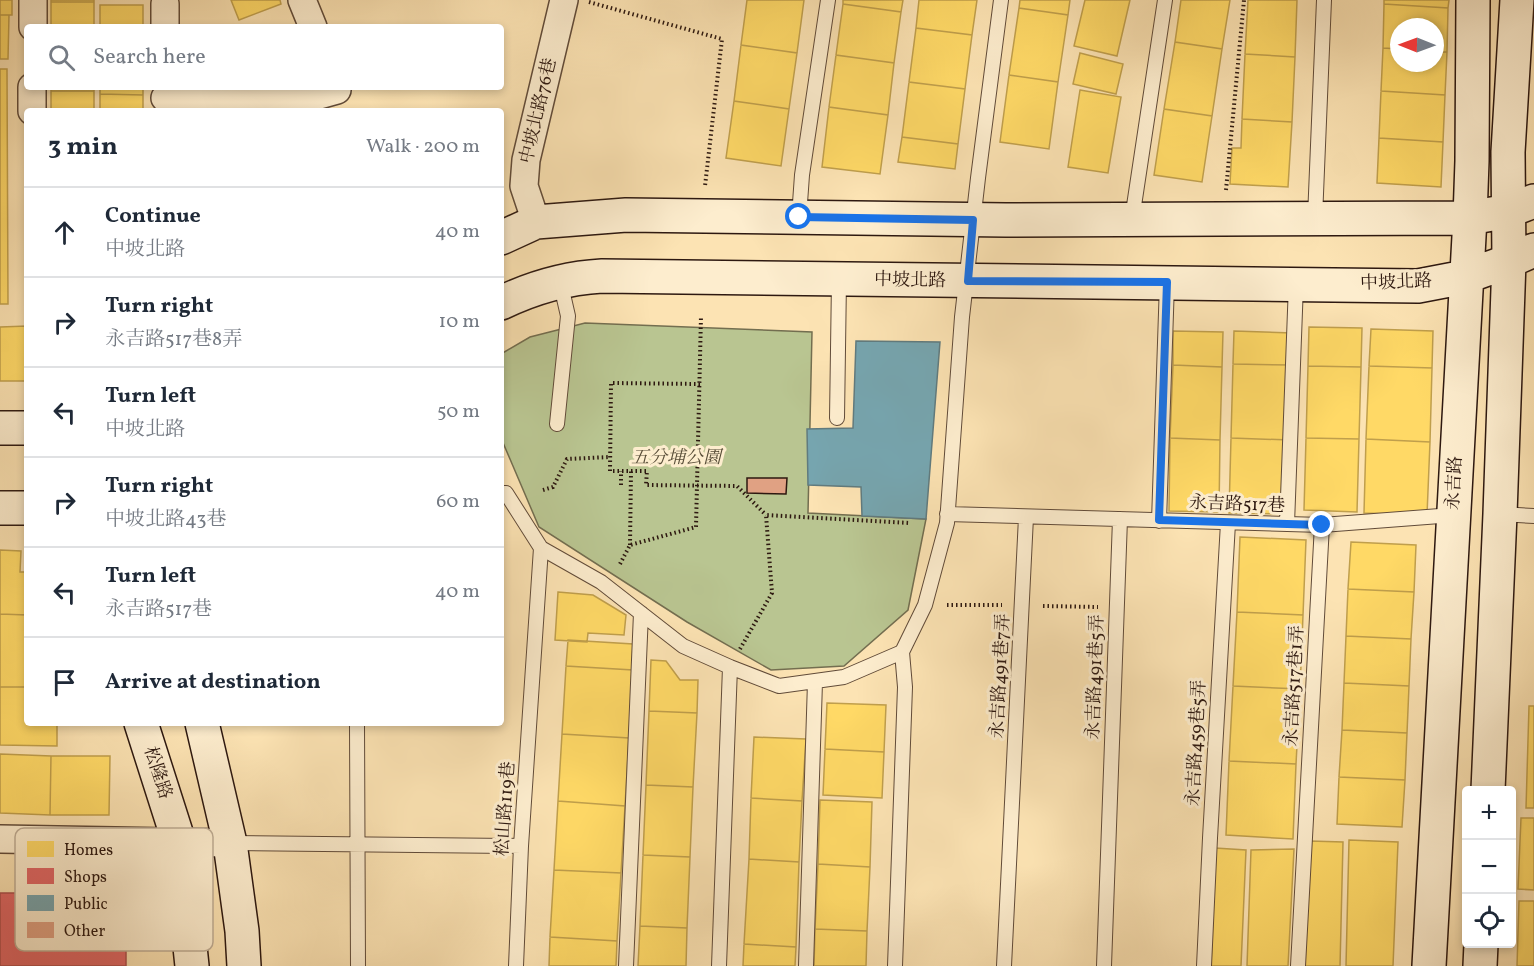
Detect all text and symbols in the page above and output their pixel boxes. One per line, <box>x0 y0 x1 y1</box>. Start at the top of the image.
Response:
north arrow <box>1390 18 1444 72</box>
search box <box>24 24 504 90</box>
icon: search <box>45 41 78 74</box>
text: Search here <box>93 42 206 73</box>
street label: 中坡北路76巷 <box>515 56 563 166</box>
text: 3 min <box>48 129 118 165</box>
text: Walk · 200 m <box>366 133 480 161</box>
text: Continue <box>105 201 201 232</box>
route start <box>785 203 811 229</box>
icon: ahead <box>48 216 81 249</box>
text: 40 m <box>435 218 480 246</box>
text: 中坡北路 <box>105 236 185 264</box>
street label: 中坡北路 <box>874 268 946 294</box>
street label: 中坡北路 <box>1360 269 1432 297</box>
text: Turn right <box>105 291 213 322</box>
icon: right <box>48 306 81 339</box>
text: 10 m <box>439 308 480 336</box>
text: 永吉路517巷8弄 <box>105 326 242 354</box>
text: Turn left <box>105 381 196 412</box>
icon: left <box>48 396 81 429</box>
text: 50 m <box>437 398 480 426</box>
text: 中坡北路 <box>105 416 185 444</box>
park label: 五分埔公園 <box>631 446 724 471</box>
street label: 永吉路 <box>1441 455 1469 511</box>
text: Turn right <box>105 471 213 502</box>
icon: right <box>48 486 81 519</box>
text: 60 m <box>436 488 480 516</box>
street label: 永吉路517巷 <box>1188 491 1286 519</box>
text: 中坡北路43巷 <box>105 506 226 534</box>
route end <box>1308 511 1334 537</box>
text: Turn left <box>105 561 196 592</box>
icon: left <box>48 576 81 609</box>
text: 40 m <box>435 578 480 606</box>
text: 永吉路517巷 <box>105 596 212 624</box>
street label: 永吉路491巷7弄 <box>985 613 1017 739</box>
street label: 永吉路491巷5弄 <box>1081 614 1111 740</box>
street label: 永吉路517巷1弄 <box>1279 625 1311 747</box>
icon: arrive <box>48 666 81 699</box>
text: Arrive at destination <box>105 667 321 698</box>
street label: 永吉路459巷5弄 <box>1181 679 1213 807</box>
street label: 松隆路 <box>137 743 177 803</box>
street label: 松山路119巷 <box>490 761 522 857</box>
map controls <box>1462 786 1516 948</box>
button: + <box>1462 786 1516 840</box>
legend <box>15 828 213 951</box>
text: Homes <box>64 840 113 862</box>
button: − <box>1462 840 1516 894</box>
text: Shops <box>64 867 107 889</box>
text: Public <box>64 894 108 916</box>
button: locate <box>1462 894 1516 948</box>
text: Other <box>64 921 105 943</box>

